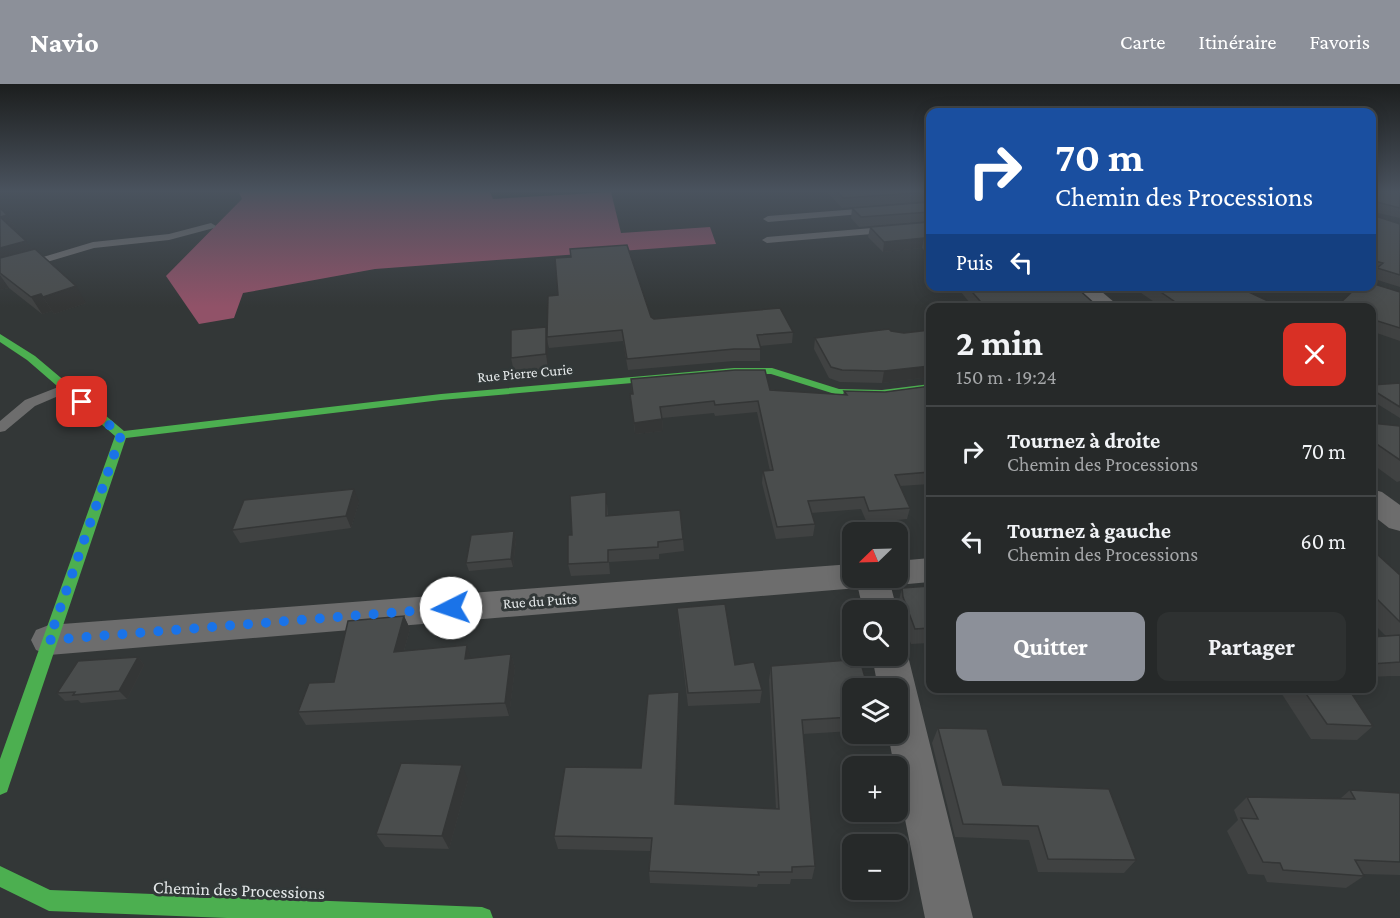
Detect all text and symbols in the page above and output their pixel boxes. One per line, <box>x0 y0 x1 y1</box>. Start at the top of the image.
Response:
text: Navio <box>30 27 99 58</box>
text: Carte <box>1120 30 1166 54</box>
text: Itinéraire <box>1199 30 1276 54</box>
text: Favoris <box>1309 30 1370 54</box>
icon: right <box>956 132 1034 210</box>
text: 70 m <box>1055 133 1144 180</box>
text: Chemin des Processions <box>1055 182 1313 212</box>
icon: left <box>1005 246 1038 279</box>
text: Puis <box>956 250 993 275</box>
text: 2 min <box>956 323 1043 363</box>
button: close <box>1283 323 1346 386</box>
street label: Rue Pierre Curie <box>477 361 574 385</box>
text: 150 m · 19:24 <box>956 366 1057 388</box>
pin <box>56 376 107 427</box>
icon: arrive <box>65 385 98 418</box>
text: Tournez à droite <box>1007 428 1160 453</box>
icon: right <box>956 435 989 468</box>
text: 70 m <box>1302 439 1346 464</box>
text: Chemin des Processions <box>1007 453 1198 475</box>
text: Tournez à gauche <box>1007 518 1171 543</box>
north arrow <box>842 522 908 588</box>
map controls <box>842 522 908 900</box>
icon: left <box>956 525 989 558</box>
text: 60 m <box>1301 529 1346 554</box>
text: Chemin des Processions <box>1007 543 1198 565</box>
position arrow <box>419 576 483 640</box>
street label: Rue du Puits <box>502 590 578 612</box>
button: search <box>842 600 908 666</box>
button: Quitter <box>956 612 1145 681</box>
button: Partager <box>1157 612 1346 681</box>
button: layers <box>842 678 908 744</box>
button: + <box>842 756 908 822</box>
button: − <box>842 834 908 900</box>
street label: Chemin des Processions <box>153 877 325 903</box>

